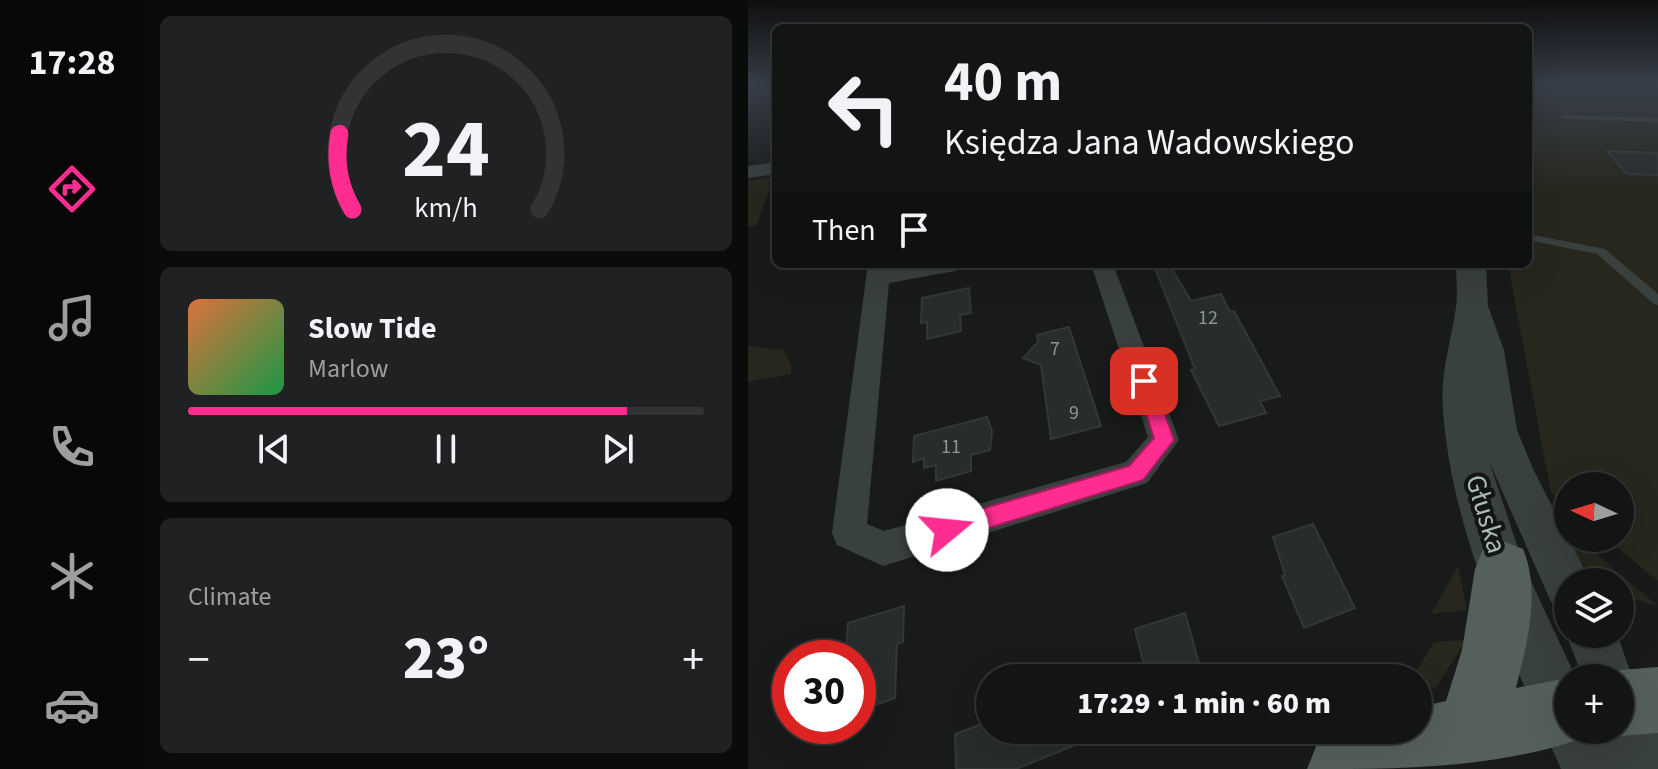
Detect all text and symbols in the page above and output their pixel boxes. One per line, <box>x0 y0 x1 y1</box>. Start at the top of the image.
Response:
text: 17:28 <box>29 37 115 88</box>
text: 40 m <box>944 43 1062 122</box>
icon: left <box>812 56 916 160</box>
text: 24 <box>402 90 490 208</box>
text: Księdza Jana Wadowskiego <box>944 117 1354 168</box>
icon: directions <box>44 161 100 217</box>
text: km/h <box>414 188 478 228</box>
icon: arrive <box>892 208 936 252</box>
text: Then <box>812 209 876 252</box>
icon: music <box>44 290 100 346</box>
house number: 12 <box>1198 304 1218 332</box>
text: Slow Tide <box>308 307 437 350</box>
house number: 7 <box>1050 335 1060 363</box>
pin <box>1110 347 1178 415</box>
text: Marlow <box>308 350 388 387</box>
icon: arrive <box>1122 359 1166 403</box>
house number: 9 <box>1069 399 1079 427</box>
icon: phone <box>44 419 100 475</box>
icon: previous <box>252 427 296 471</box>
icon: pause <box>424 427 468 471</box>
icon: next <box>596 427 640 471</box>
house number: 11 <box>941 433 961 461</box>
street label: Głuska <box>1455 470 1517 558</box>
north arrow <box>1554 472 1634 552</box>
map controls <box>1554 472 1634 744</box>
position arrow <box>905 488 989 572</box>
icon: climate <box>44 548 100 604</box>
button: layers <box>1554 568 1634 648</box>
text: Climate <box>188 578 272 615</box>
text: 23° <box>403 617 489 702</box>
text: − <box>188 629 210 692</box>
text: + <box>682 629 704 692</box>
speed limit sign: 30 <box>772 640 876 744</box>
button: + <box>1554 664 1634 744</box>
icon: car <box>44 677 100 733</box>
text: 17:29 · 1 min · 60 m <box>1077 682 1331 725</box>

